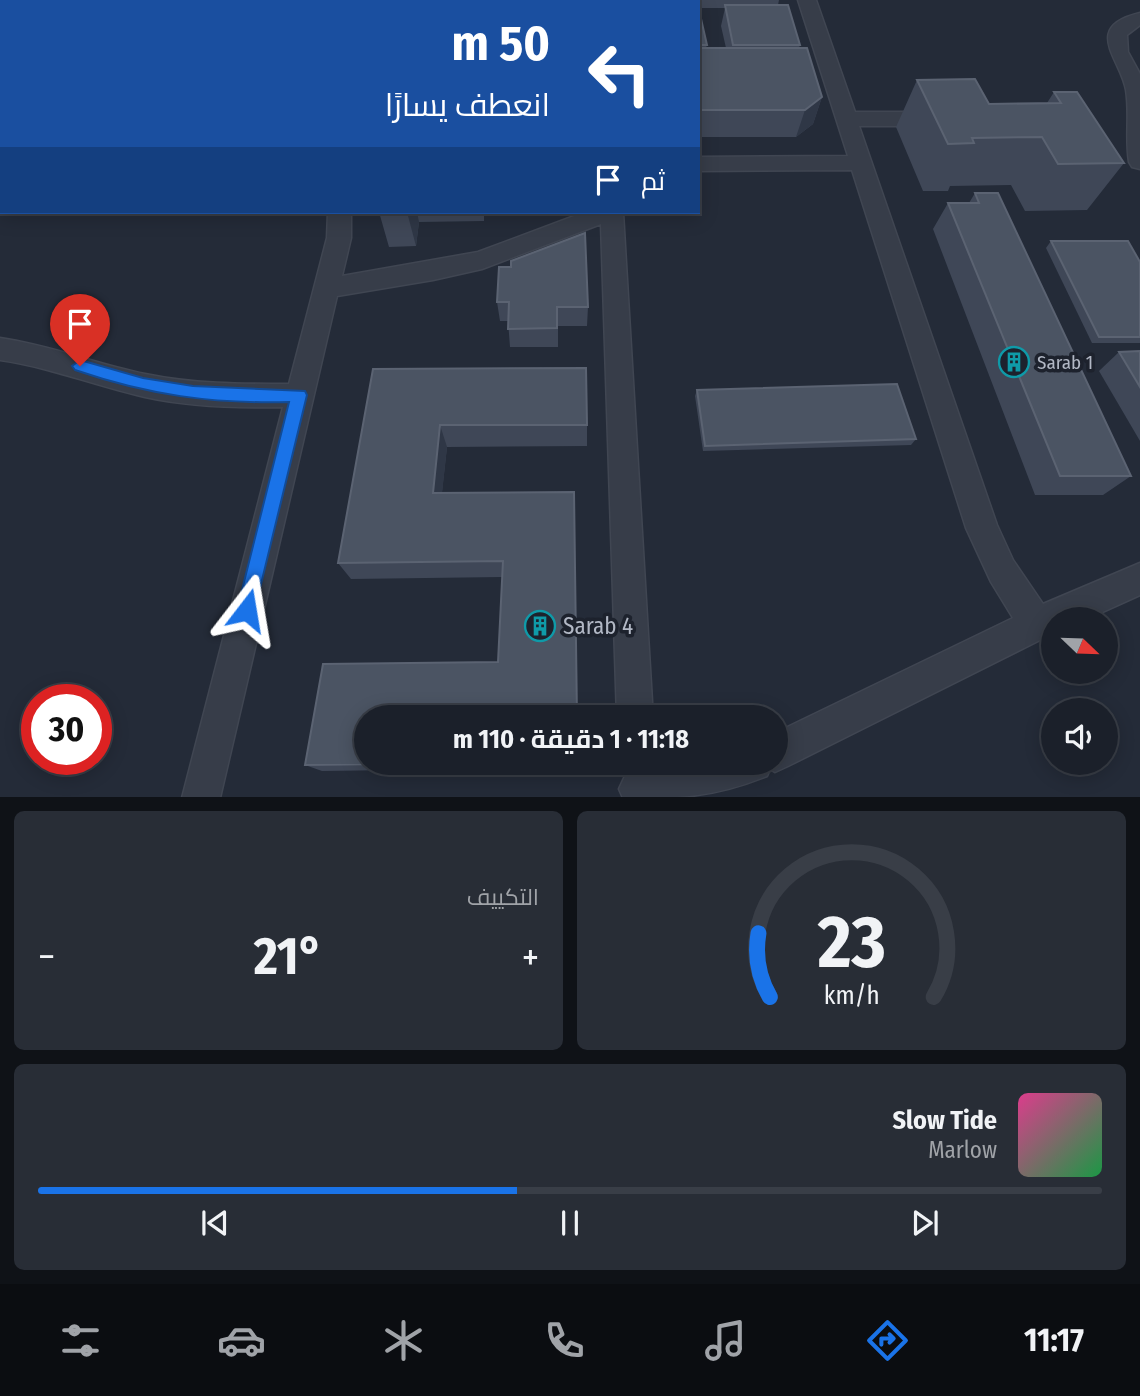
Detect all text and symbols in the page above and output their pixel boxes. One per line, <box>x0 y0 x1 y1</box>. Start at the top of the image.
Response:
text: 50 m <box>452 14 550 73</box>
icon: left <box>574 28 665 119</box>
text: انعطف يسارًا <box>385 86 550 124</box>
icon: arrive <box>589 161 627 199</box>
text: ثم <box>641 166 665 197</box>
pin <box>50 294 110 366</box>
icon: arrive <box>61 305 99 343</box>
building icon: Sarab 1 <box>997 345 1031 379</box>
place label: Sarab 1 <box>1037 351 1093 374</box>
position arrow <box>210 573 284 647</box>
north arrow <box>1041 607 1118 684</box>
map controls <box>1041 607 1118 775</box>
building icon: Sarab 4 <box>523 609 557 643</box>
place label: Sarab 4 <box>563 612 633 640</box>
speed limit sign: 30 <box>21 684 112 775</box>
button: sound <box>1041 698 1118 775</box>
text: 11:18 · 1 دقيقة · 110 m <box>453 724 689 755</box>
text: التكييف <box>467 883 539 911</box>
text: 23 <box>816 899 886 986</box>
text: 21° <box>254 925 323 988</box>
text: − <box>38 934 55 980</box>
text: + <box>522 934 539 980</box>
text: km/h <box>824 980 879 1010</box>
text: Slow Tide <box>893 1105 997 1136</box>
text: Marlow <box>928 1136 997 1164</box>
icon: previous <box>196 1204 234 1242</box>
icon: pause <box>551 1204 589 1242</box>
icon: next <box>906 1204 944 1242</box>
icon: filters <box>56 1316 105 1365</box>
icon: car <box>217 1316 266 1365</box>
icon: climate <box>379 1316 428 1365</box>
icon: phone <box>540 1316 589 1365</box>
icon: music <box>701 1316 750 1365</box>
icon: directions <box>863 1316 912 1365</box>
text: 11:17 <box>1024 1321 1084 1359</box>

